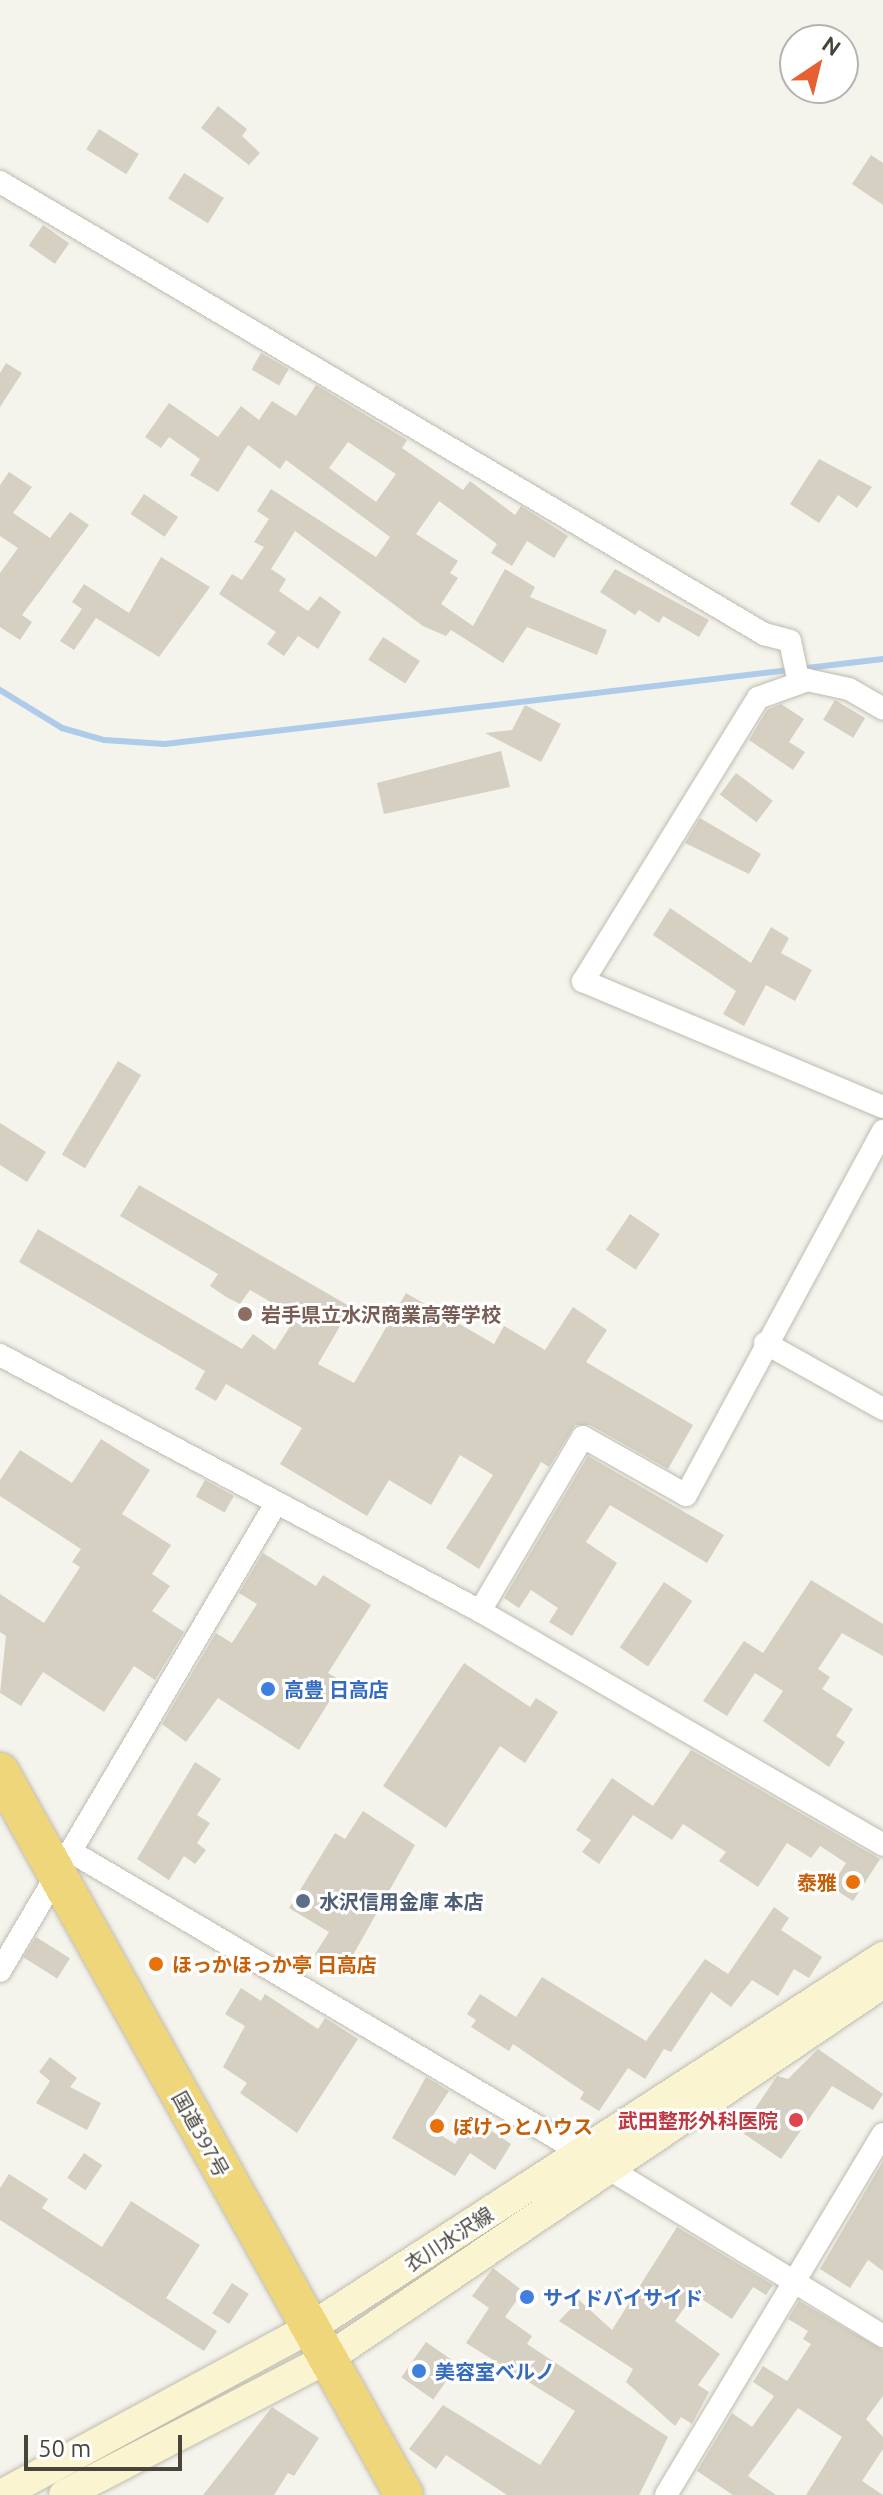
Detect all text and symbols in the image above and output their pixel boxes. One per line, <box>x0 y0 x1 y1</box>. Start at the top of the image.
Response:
north arrow <box>779 24 859 104</box>
text: N <box>818 31 846 61</box>
place label: 岩手県立水沢商業高等学校 <box>261 1302 501 1326</box>
marker: 岩手県立水沢商業高等学校 <box>236 1305 254 1323</box>
place label: 高豊 日高店 <box>284 1677 389 1701</box>
marker: 高豊 日高店 <box>259 1680 277 1698</box>
place label: 泰雅 <box>797 1870 837 1894</box>
marker: 泰雅 <box>844 1873 862 1891</box>
place label: 水沢信用金庫 本店 <box>319 1889 484 1913</box>
marker: 水沢信用金庫 本店 <box>294 1892 312 1910</box>
place label: ほっかほっか亭 日高店 <box>172 1952 377 1976</box>
marker: ほっかほっか亭 日高店 <box>147 1955 165 1973</box>
street label: 国道397号 <box>168 2087 234 2181</box>
place label: 武田整形外科医院 <box>618 2108 778 2132</box>
marker: 武田整形外科医院 <box>785 2109 807 2131</box>
place label: ぽけっとハウス <box>453 2114 593 2138</box>
marker: ぽけっとハウス <box>428 2117 446 2135</box>
street label: 衣川水沢線 <box>401 2202 497 2276</box>
place label: サイドバイサイド <box>543 2285 703 2309</box>
marker: サイドバイサイド <box>518 2288 536 2306</box>
place label: 美容室ベルノ <box>435 2359 555 2383</box>
marker: 美容室ベルノ <box>410 2362 428 2380</box>
scale bar <box>28 2419 186 2469</box>
text: 50 m <box>38 2435 91 2462</box>

